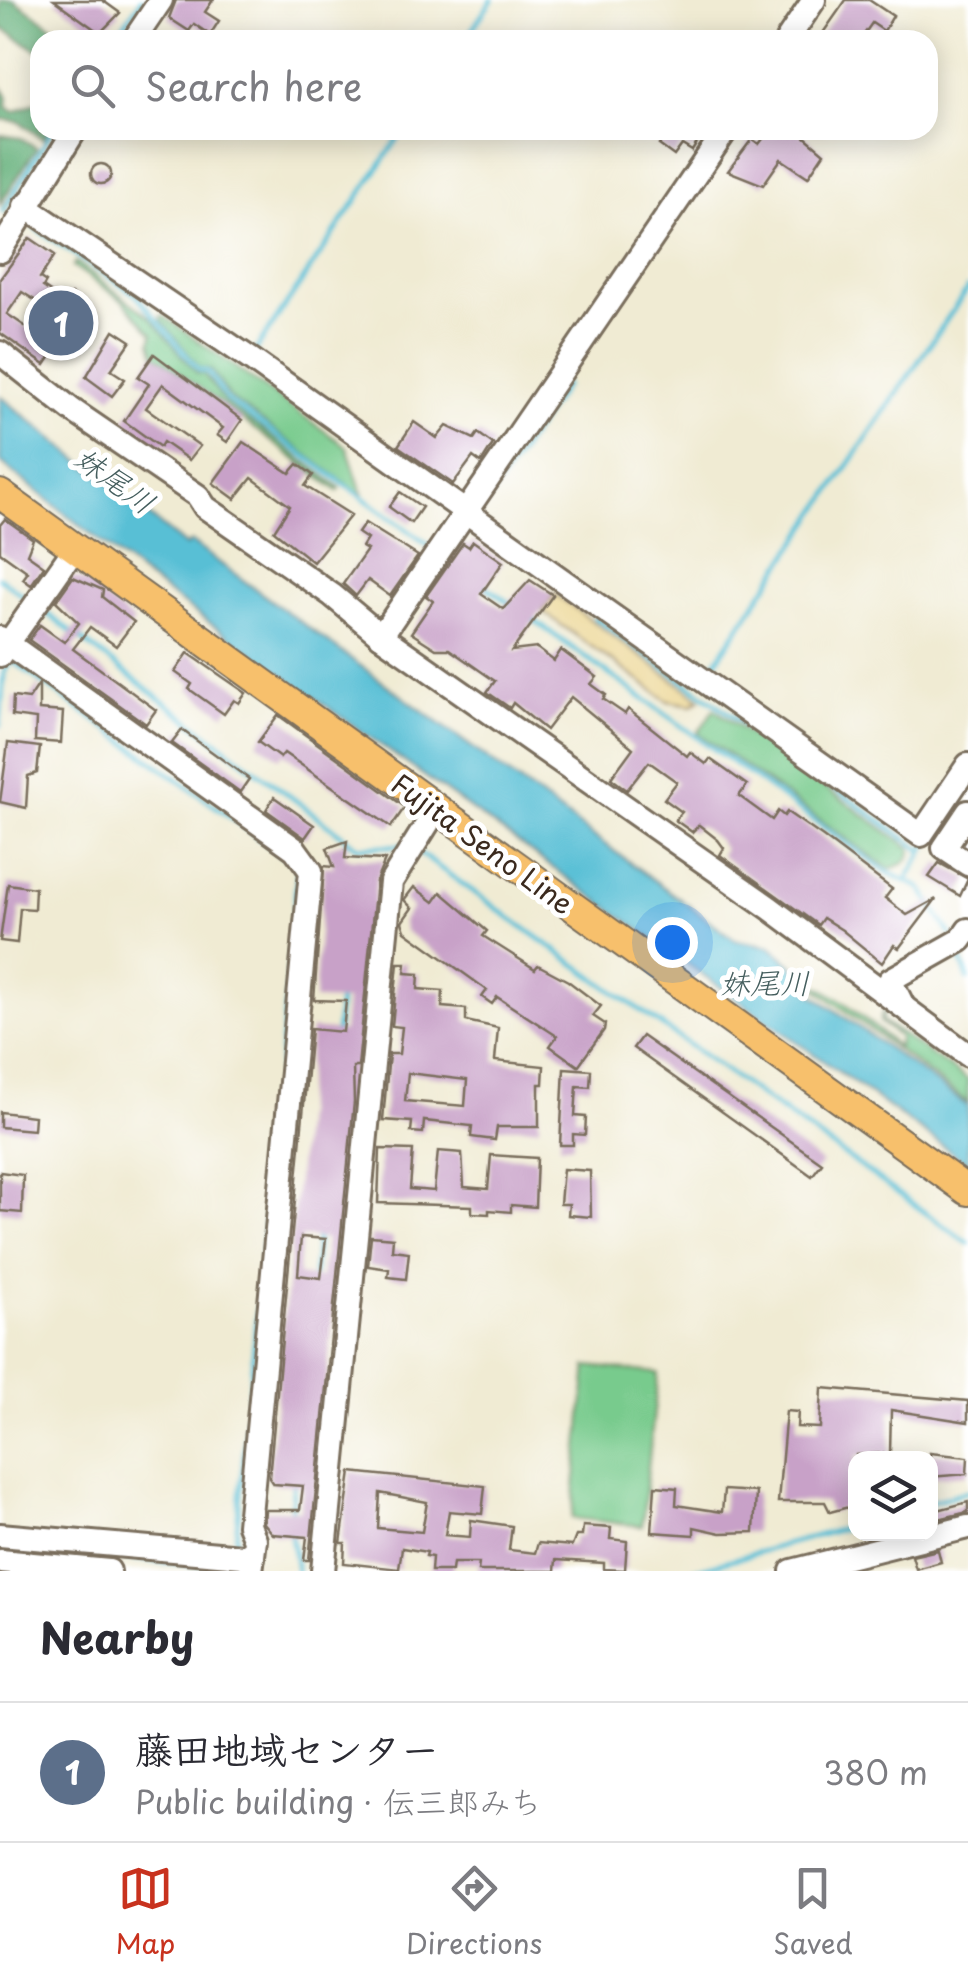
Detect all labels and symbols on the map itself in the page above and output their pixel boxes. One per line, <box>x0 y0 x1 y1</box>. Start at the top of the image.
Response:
pin: 1 <box>28 286 94 360</box>
water label: 妹尾川 <box>66 434 166 524</box>
street label: Fujita Seno Line <box>383 762 583 924</box>
your location <box>647 917 698 968</box>
water label: 妹尾川 <box>720 959 810 1004</box>

